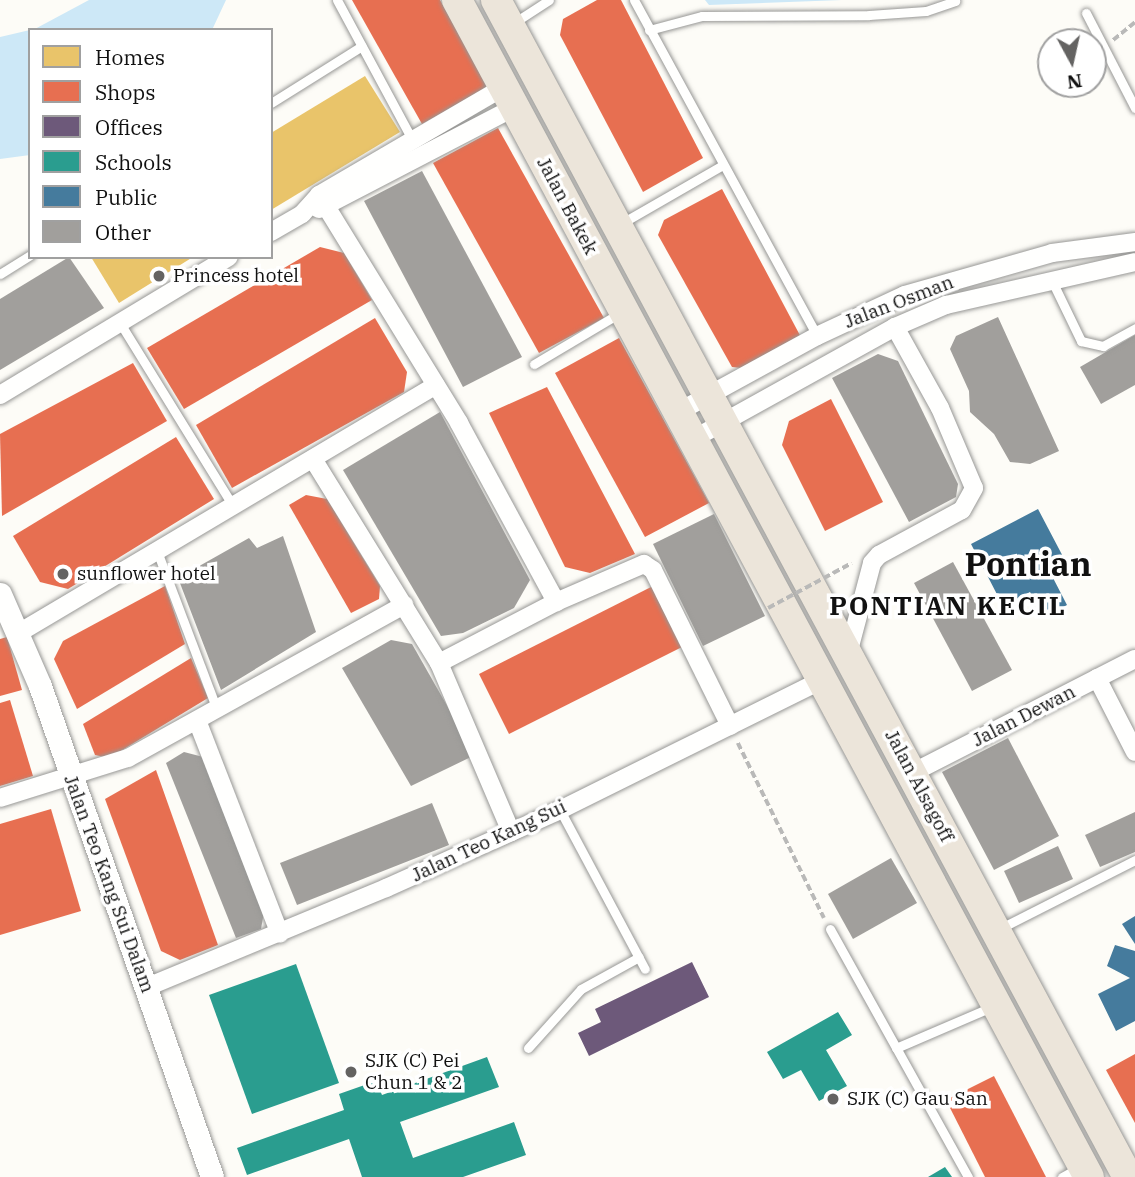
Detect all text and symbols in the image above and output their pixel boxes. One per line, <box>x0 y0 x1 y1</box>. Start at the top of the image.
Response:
legend <box>28 28 273 259</box>
north arrow <box>1037 28 1107 98</box>
text: Homes <box>95 43 165 71</box>
text: N <box>1066 69 1084 95</box>
text: Shops <box>95 78 155 106</box>
text: Offices <box>95 113 163 141</box>
text: Schools <box>95 148 172 176</box>
street label: Jalan Bakek <box>532 154 602 258</box>
text: Public <box>95 183 157 211</box>
text: Other <box>95 218 151 246</box>
place label: Princess hotel <box>173 265 299 287</box>
marker: Princess hotel <box>151 268 167 284</box>
street label: Jalan Osman <box>841 271 957 333</box>
district label: Pontian <box>964 544 1092 584</box>
place label: sunflower hotel <box>77 563 216 585</box>
marker: sunflower hotel <box>55 566 71 582</box>
district label: PONTIAN KECIL <box>831 590 1065 622</box>
street label: Jalan Dewan <box>969 680 1079 752</box>
street label: Jalan Alsagoff <box>880 726 958 846</box>
street label: Jalan Teo Kang Sui Dalam <box>59 772 159 996</box>
street label: Jalan Teo Kang Sui <box>408 795 570 887</box>
place label: SJK (C) Pei Chun 1 & 2 <box>365 1050 463 1094</box>
marker: SJK (C) Pei Chun 1 & 2 <box>343 1064 359 1080</box>
place label: SJK (C) Gau San <box>847 1088 988 1110</box>
marker: SJK (C) Gau San <box>825 1091 841 1107</box>

